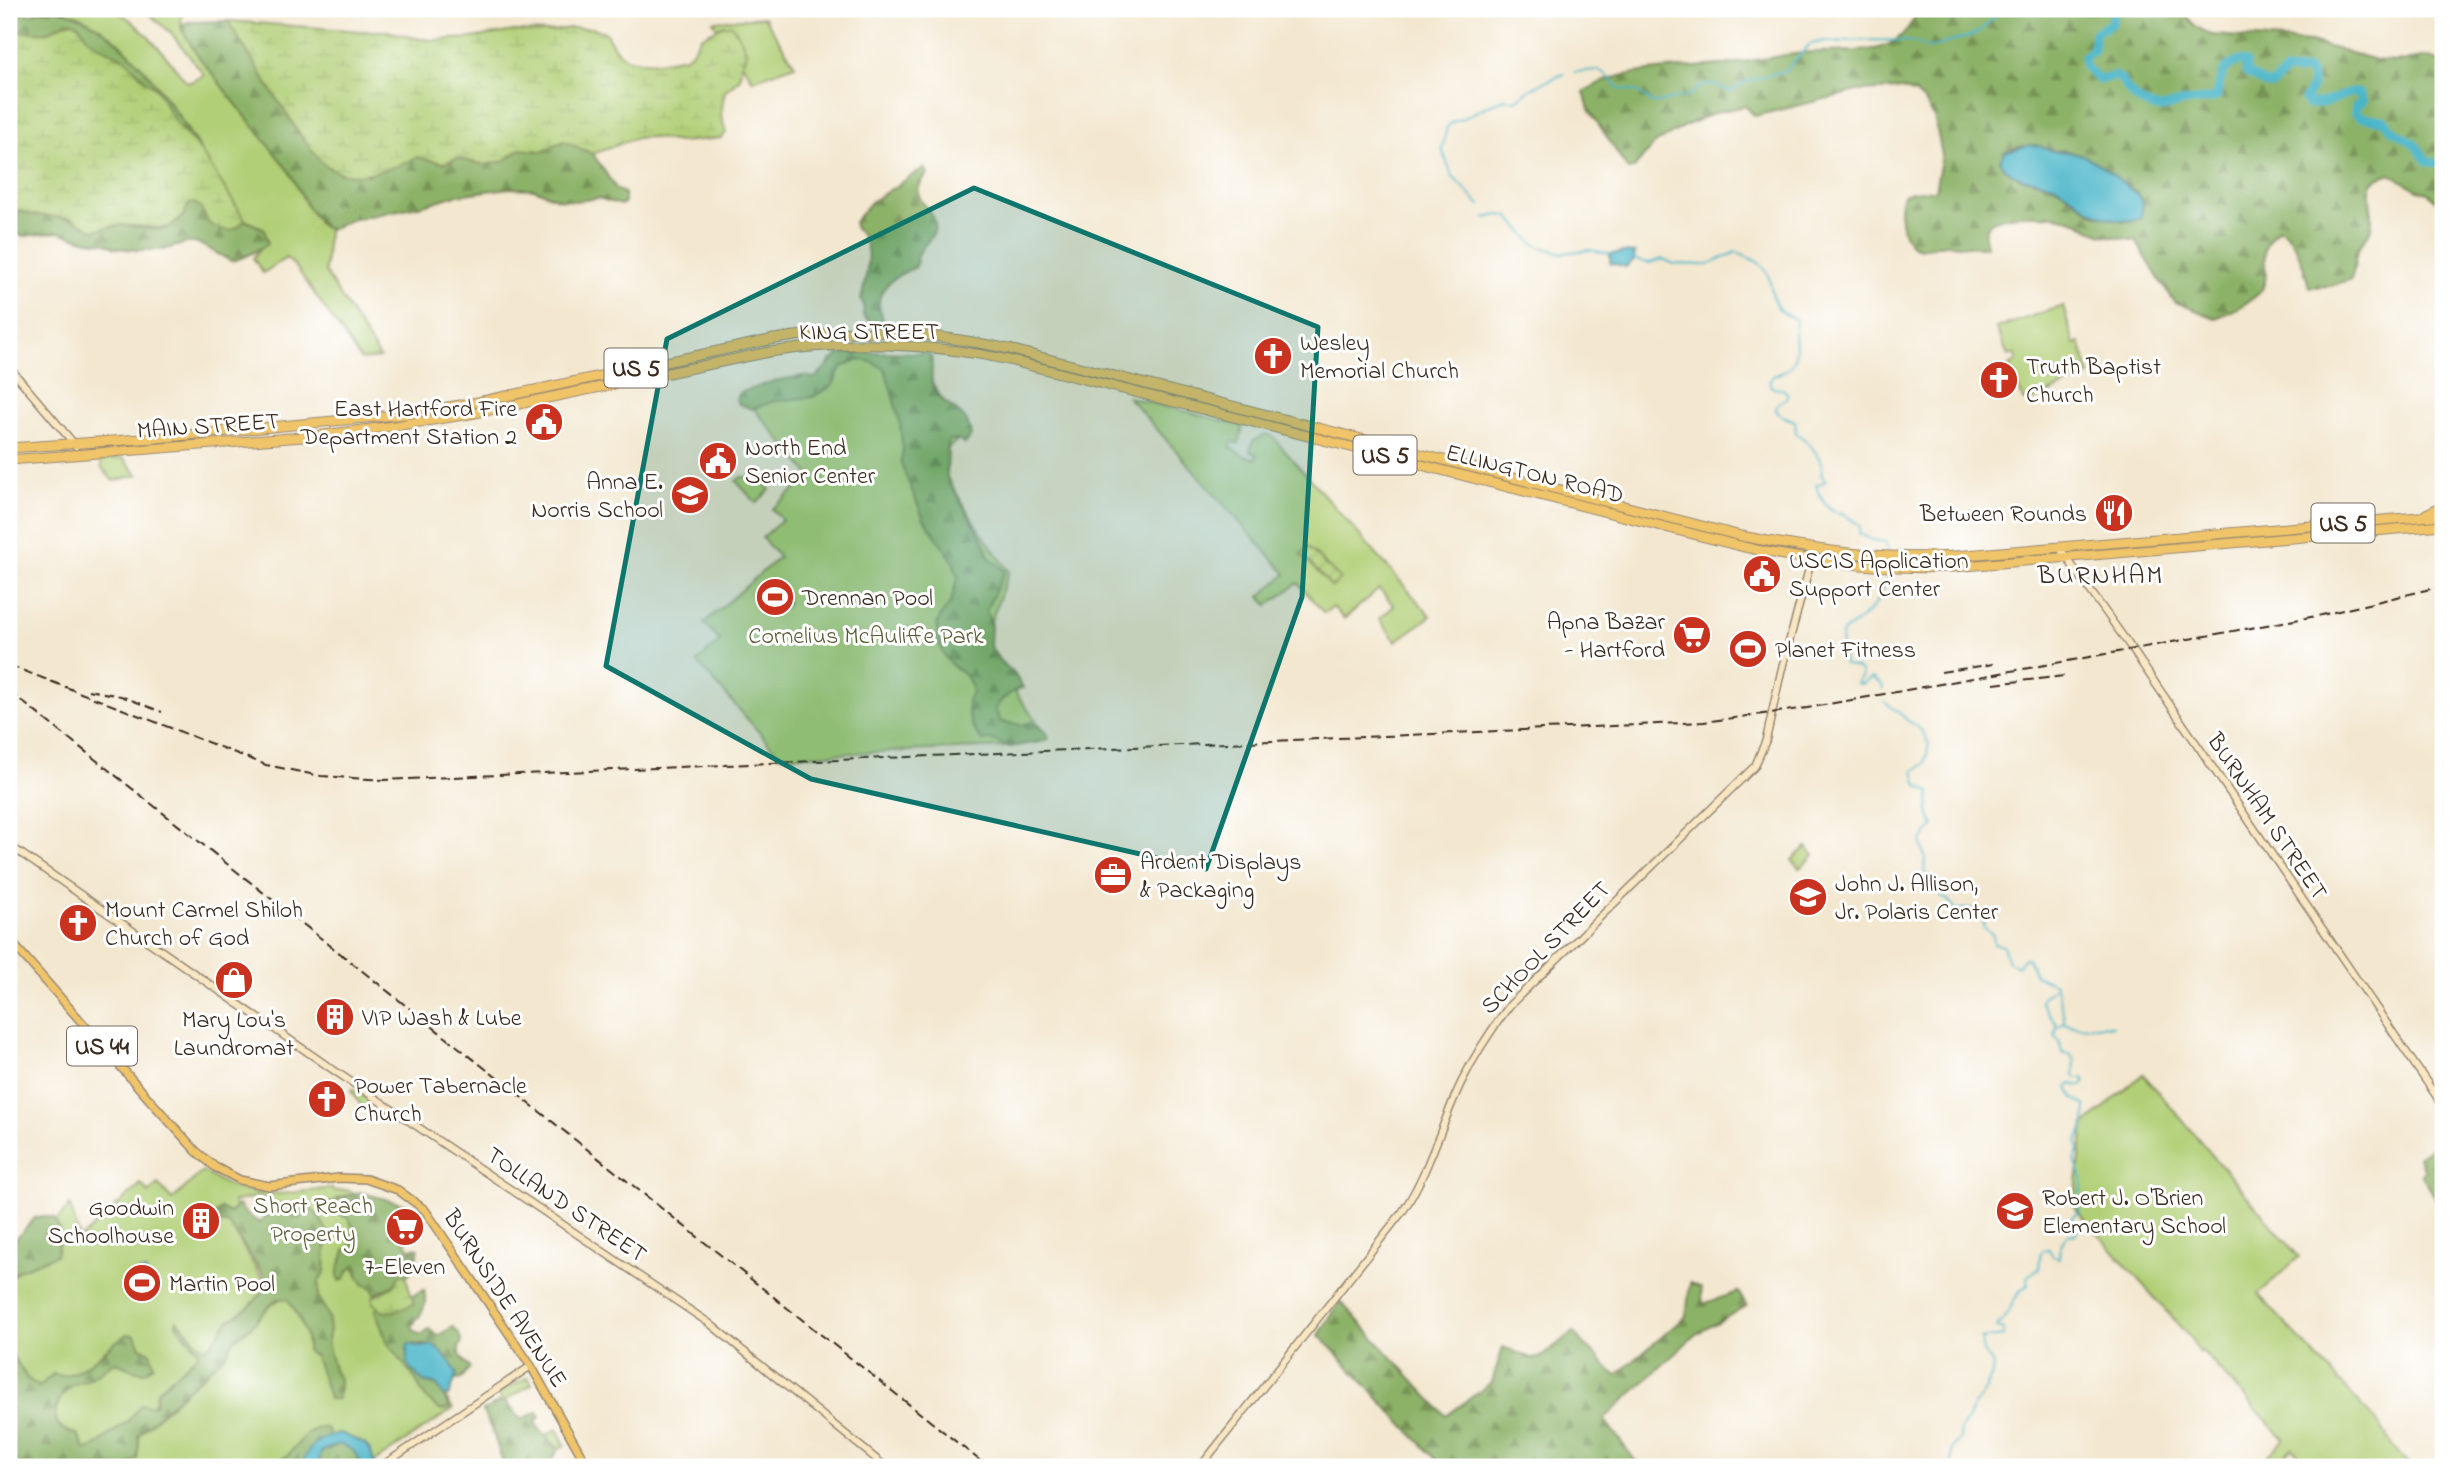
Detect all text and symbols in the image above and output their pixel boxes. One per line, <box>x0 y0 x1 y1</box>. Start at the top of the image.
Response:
street label: KING STREET <box>799 316 939 351</box>
place label: Wesley Memorial Church <box>1300 327 1459 390</box>
church icon: Wesley Memorial Church <box>1252 335 1294 377</box>
road number: US 5 <box>604 348 668 388</box>
place label: Truth Baptist Church <box>2026 351 2161 414</box>
church icon: Truth Baptist Church <box>1978 359 2020 401</box>
place label: East Hartford Fire Department Station 2 <box>300 393 517 456</box>
public building icon: East Hartford Fire Department Station 2 <box>523 401 565 443</box>
street label: MAIN STREET <box>136 405 281 450</box>
place label: North End Senior Center <box>745 432 876 495</box>
road number: US 5 <box>1354 436 1416 475</box>
street label: ELLINGTON ROAD <box>1442 436 1627 514</box>
public building icon: North End Senior Center <box>697 440 739 482</box>
place label: Anna E. Norris School <box>531 466 663 529</box>
school or university icon: Anna E. Norris School <box>669 474 711 516</box>
restaurant icon: Between Rounds <box>2093 492 2135 534</box>
place label: Between Rounds <box>1919 498 2087 533</box>
road number: US 5 <box>2312 503 2374 542</box>
place label: USCIS Application Support Center <box>1789 545 1969 608</box>
public building icon: USCIS Application Support Center <box>1741 553 1783 595</box>
district label: BURNHAM <box>2037 558 2164 596</box>
sports icon: Drennan Pool <box>754 576 796 618</box>
place label: Drennan Pool <box>801 582 933 617</box>
place label: Apna Bazar - Hartford <box>1547 606 1666 669</box>
supermarket icon: Apna Bazar - Hartford <box>1671 614 1713 656</box>
park label: Cornelius McAuliffe Park <box>748 620 984 655</box>
sports icon: Planet Fitness <box>1727 628 1769 670</box>
place label: Planet Fitness <box>1775 634 1916 669</box>
street label: BURNHAM STREET <box>2196 726 2335 908</box>
place label: Ardent Displays & Packaging <box>1140 846 1301 909</box>
office icon: Ardent Displays & Packaging <box>1092 854 1134 896</box>
place label: John J. Allison, Jr. Polaris Center <box>1835 868 1999 931</box>
street label: SCHOOL STREET <box>1474 874 1620 1024</box>
school or university icon: John J. Allison, Jr. Polaris Center <box>1787 876 1829 918</box>
place label: Mount Carmel Shiloh Church of God <box>105 894 303 957</box>
church icon: Mount Carmel Shiloh Church of God <box>57 902 99 944</box>
shop icon: Mary Lou's Laundromat <box>213 959 255 1001</box>
building icon: VIP Wash & Lube <box>314 996 356 1038</box>
place label: VIP Wash & Lube <box>361 1002 522 1037</box>
place label: Mary Lou's Laundromat <box>174 1004 294 1067</box>
road number: US 44 <box>67 1026 137 1065</box>
place label: Power Tabernacle Church <box>354 1070 527 1133</box>
church icon: Power Tabernacle Church <box>306 1078 348 1120</box>
street label: TOLLAND STREET <box>478 1139 653 1273</box>
place label: Robert J. O'Brien Elementary School <box>2042 1182 2226 1246</box>
park label: Short Reach Property <box>253 1190 373 1254</box>
school or university icon: Robert J. O'Brien Elementary School <box>1994 1190 2036 1232</box>
place label: Goodwin Schoolhouse <box>48 1192 174 1255</box>
building icon: Goodwin Schoolhouse <box>180 1200 222 1242</box>
street label: BURNSIDE AVENUE <box>432 1202 575 1395</box>
supermarket icon: 7-Eleven <box>384 1206 426 1248</box>
place label: 7-Eleven <box>365 1251 445 1286</box>
sports icon: Martin Pool <box>121 1262 163 1304</box>
place label: Martin Pool <box>169 1268 275 1303</box>

